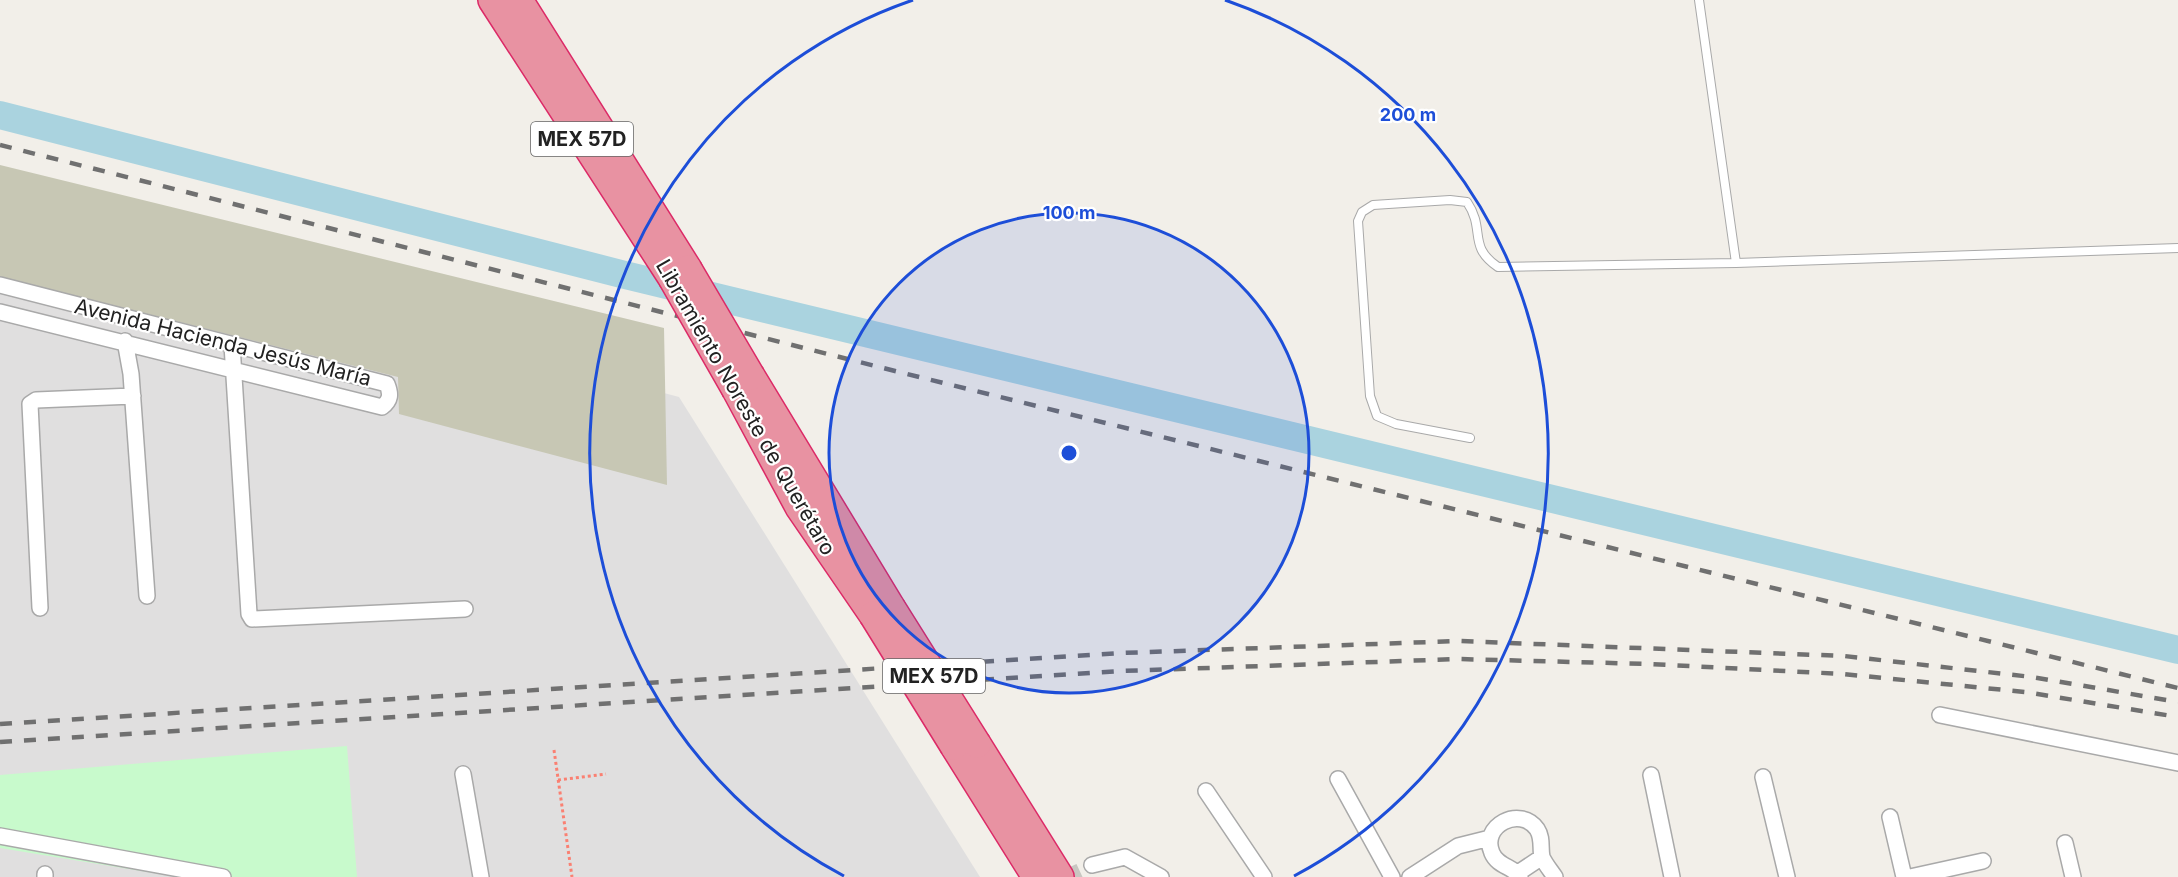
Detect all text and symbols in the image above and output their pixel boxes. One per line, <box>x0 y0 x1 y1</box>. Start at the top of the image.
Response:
text: 200 m <box>1380 104 1436 125</box>
road number: MEX 57D <box>531 122 633 156</box>
text: 100 m <box>1043 202 1095 223</box>
street label: Libramiento Noreste de Querétaro <box>651 255 841 559</box>
street label: Avenida Hacienda Jesús María <box>72 293 374 391</box>
centre of rings <box>1059 443 1079 463</box>
road number: MEX 57D <box>883 659 985 693</box>

